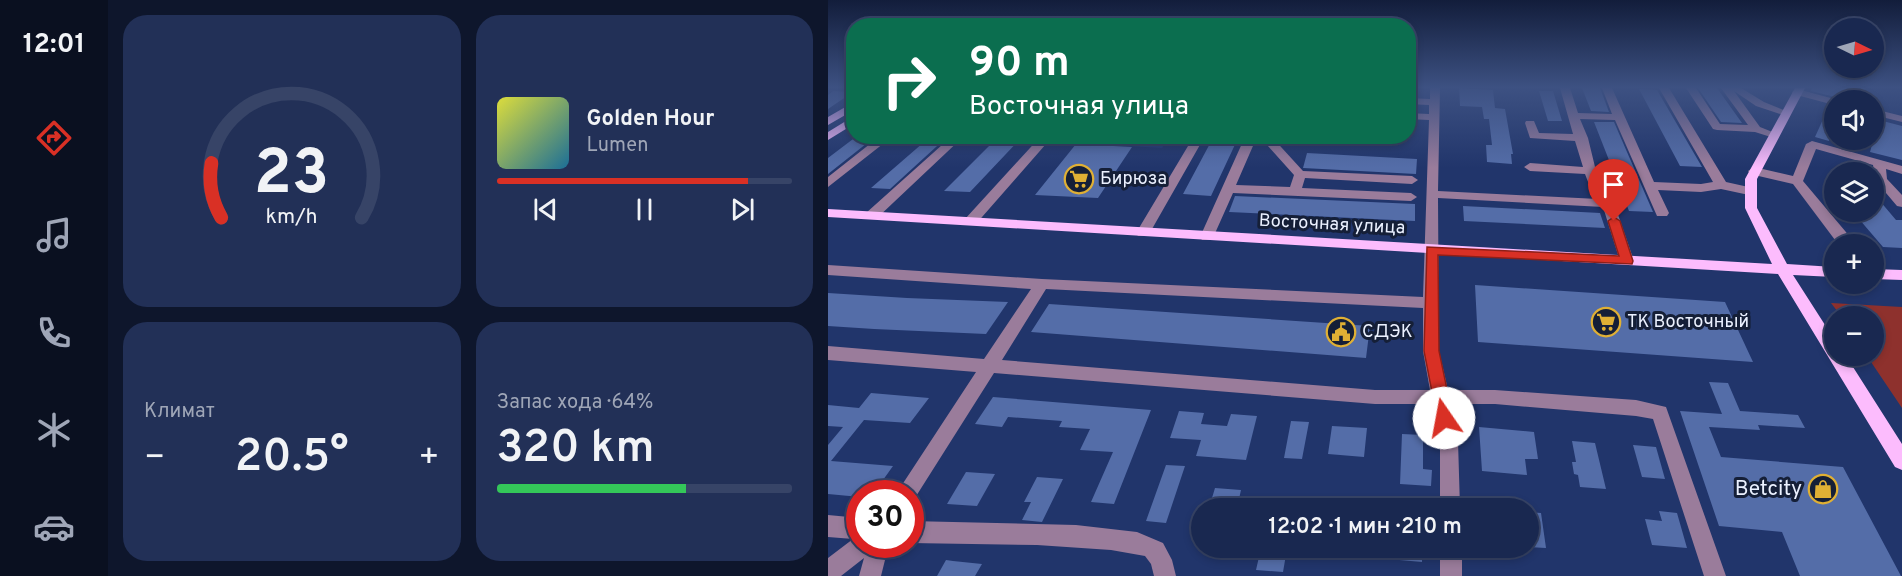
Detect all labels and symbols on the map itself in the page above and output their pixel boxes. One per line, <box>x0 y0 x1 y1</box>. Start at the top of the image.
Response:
north arrow <box>1824 18 1884 78</box>
pin <box>1588 159 1639 221</box>
supermarket icon: Бирюза <box>1063 163 1095 195</box>
place label: Бирюза <box>1100 168 1167 191</box>
street label: Восточная улица <box>1258 210 1406 240</box>
supermarket icon: ТК Восточный <box>1590 306 1622 338</box>
place label: ТК Восточный <box>1627 311 1749 334</box>
public building icon: СДЭК <box>1325 316 1357 348</box>
place label: СДЭК <box>1362 321 1413 344</box>
position arrow <box>1412 386 1476 450</box>
shop icon: Betcity <box>1807 473 1839 505</box>
place label: Betcity <box>1735 476 1802 503</box>
speed limit sign: 30 <box>846 480 924 558</box>

